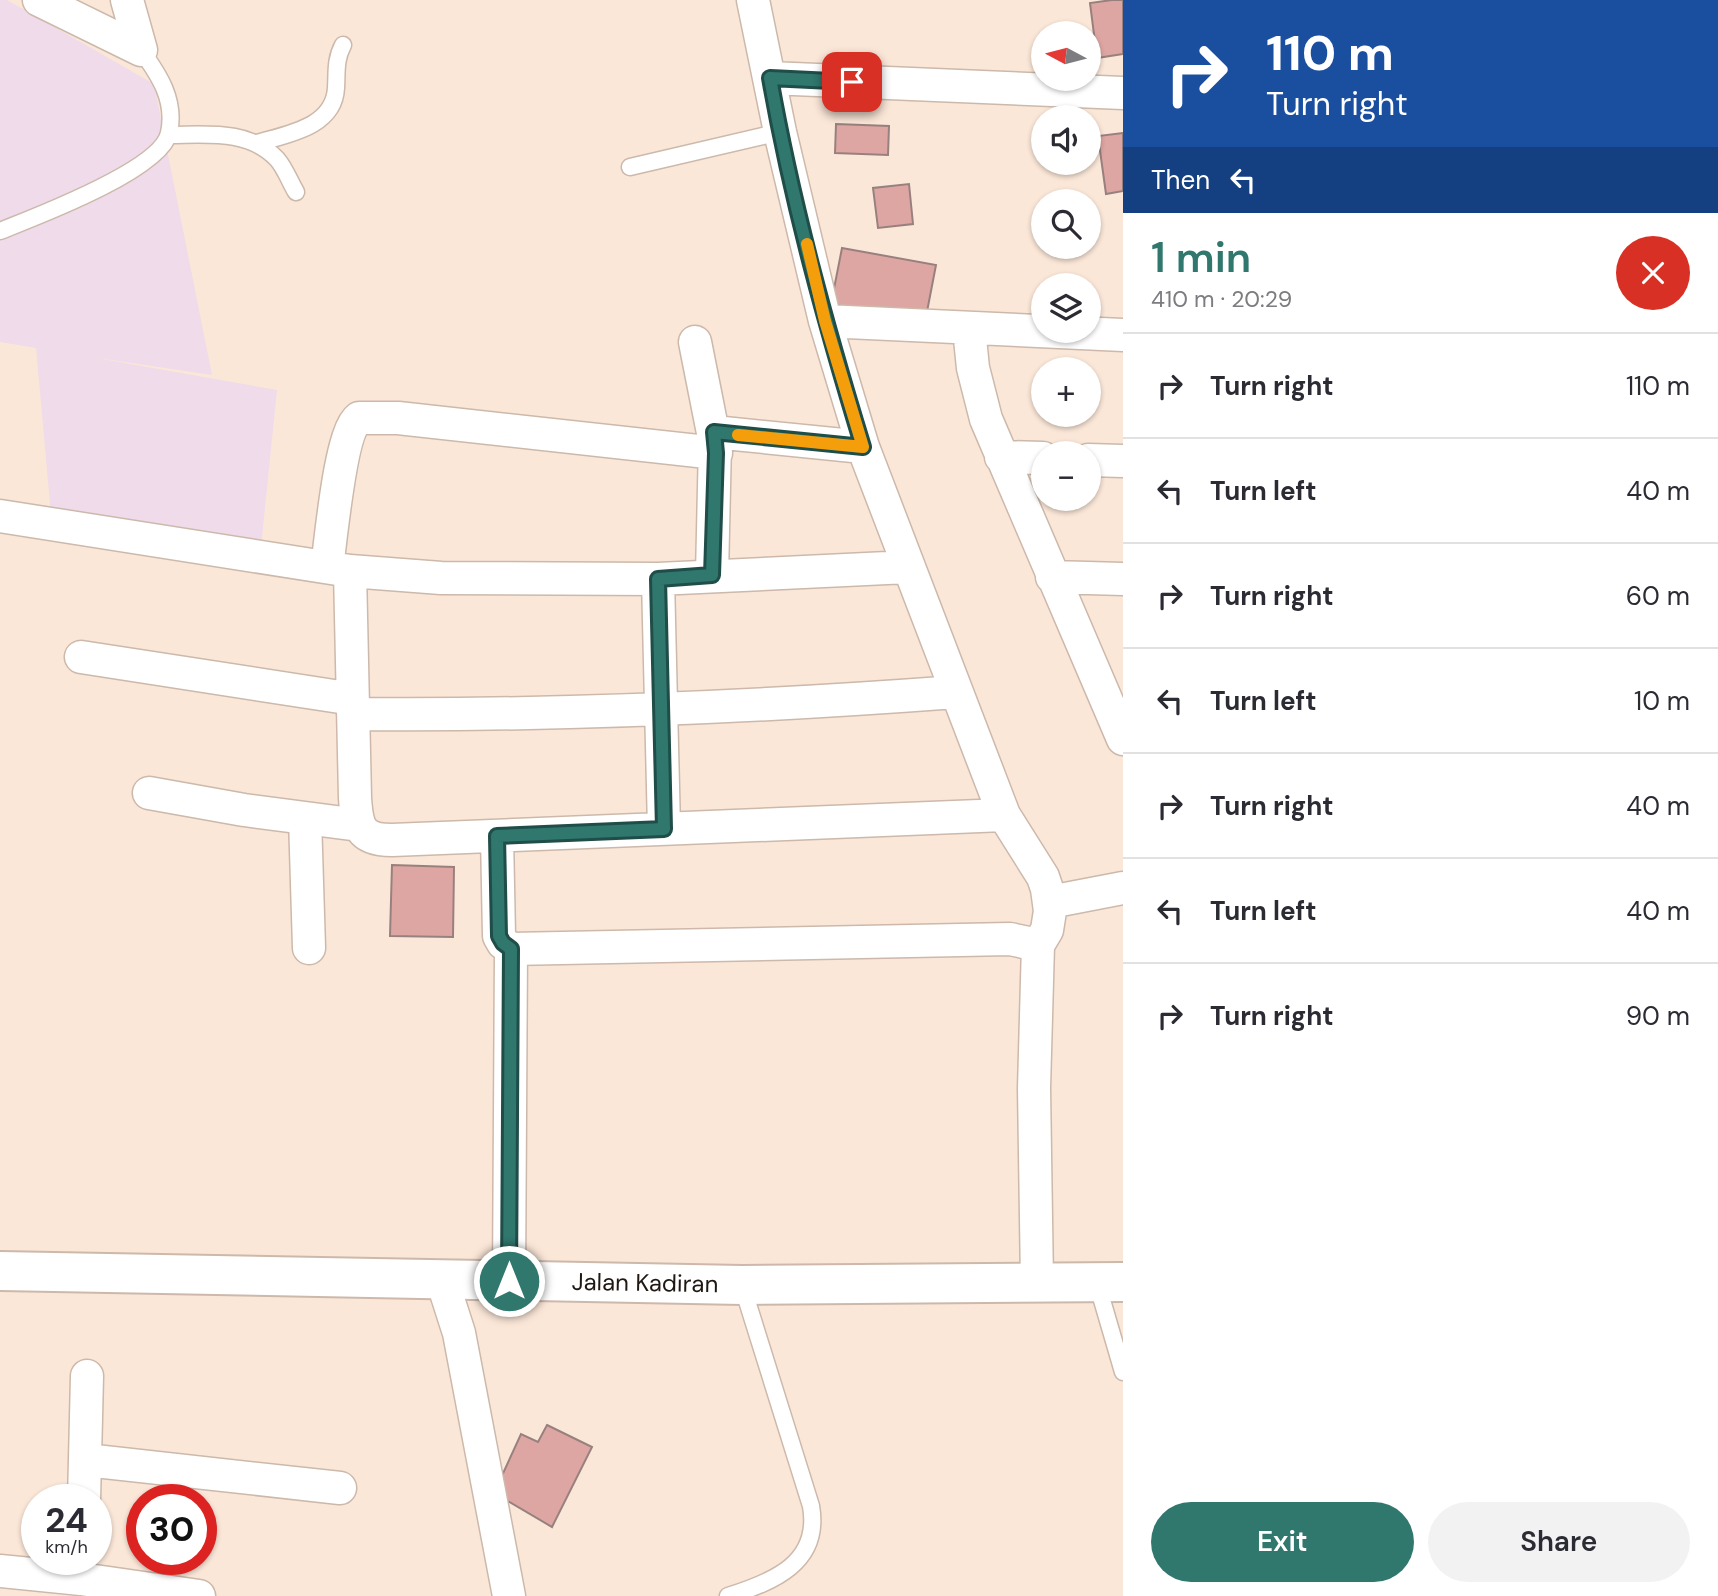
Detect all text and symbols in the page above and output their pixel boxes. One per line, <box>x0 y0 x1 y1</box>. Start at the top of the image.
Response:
north arrow <box>1031 21 1101 91</box>
map controls <box>1031 21 1101 511</box>
text: 110 m <box>1266 21 1394 85</box>
icon: right <box>1151 28 1242 119</box>
pin <box>822 52 882 112</box>
icon: arrive <box>833 63 871 101</box>
text: Turn right <box>1266 83 1408 125</box>
button: sound <box>1031 105 1101 175</box>
icon: left <box>1224 161 1262 199</box>
text: Then <box>1151 163 1210 197</box>
button: search <box>1031 189 1101 259</box>
text: 1 min <box>1151 230 1251 285</box>
button: close <box>1616 236 1690 310</box>
button: layers <box>1031 273 1101 343</box>
text: 410 m · 20:29 <box>1151 284 1292 314</box>
button: + <box>1031 357 1101 427</box>
icon: right <box>1151 367 1189 405</box>
text: Turn right <box>1210 369 1334 403</box>
text: 110 m <box>1626 369 1690 403</box>
button: − <box>1031 441 1101 511</box>
icon: left <box>1151 472 1189 510</box>
text: Turn left <box>1210 474 1317 508</box>
text: 40 m <box>1626 474 1690 508</box>
icon: right <box>1151 577 1189 615</box>
text: Turn right <box>1210 579 1334 613</box>
text: 60 m <box>1626 579 1690 613</box>
icon: left <box>1151 682 1189 720</box>
text: Turn left <box>1210 684 1317 718</box>
text: 10 m <box>1634 684 1690 718</box>
icon: right <box>1151 787 1189 825</box>
text: Turn right <box>1210 789 1334 823</box>
text: 40 m <box>1626 789 1690 823</box>
icon: left <box>1151 892 1189 930</box>
text: Turn left <box>1210 894 1317 928</box>
text: 40 m <box>1626 894 1690 928</box>
icon: right <box>1151 997 1189 1035</box>
text: Turn right <box>1210 999 1334 1033</box>
text: 90 m <box>1626 999 1690 1033</box>
position arrow <box>472 1244 546 1318</box>
street label: Jalan Kadiran <box>571 1266 719 1299</box>
speed limit sign: 30 <box>126 1484 217 1575</box>
text: 24 <box>45 1497 88 1543</box>
button: Exit <box>1151 1502 1414 1582</box>
button: Share <box>1428 1502 1690 1582</box>
text: km/h <box>45 1535 88 1559</box>

